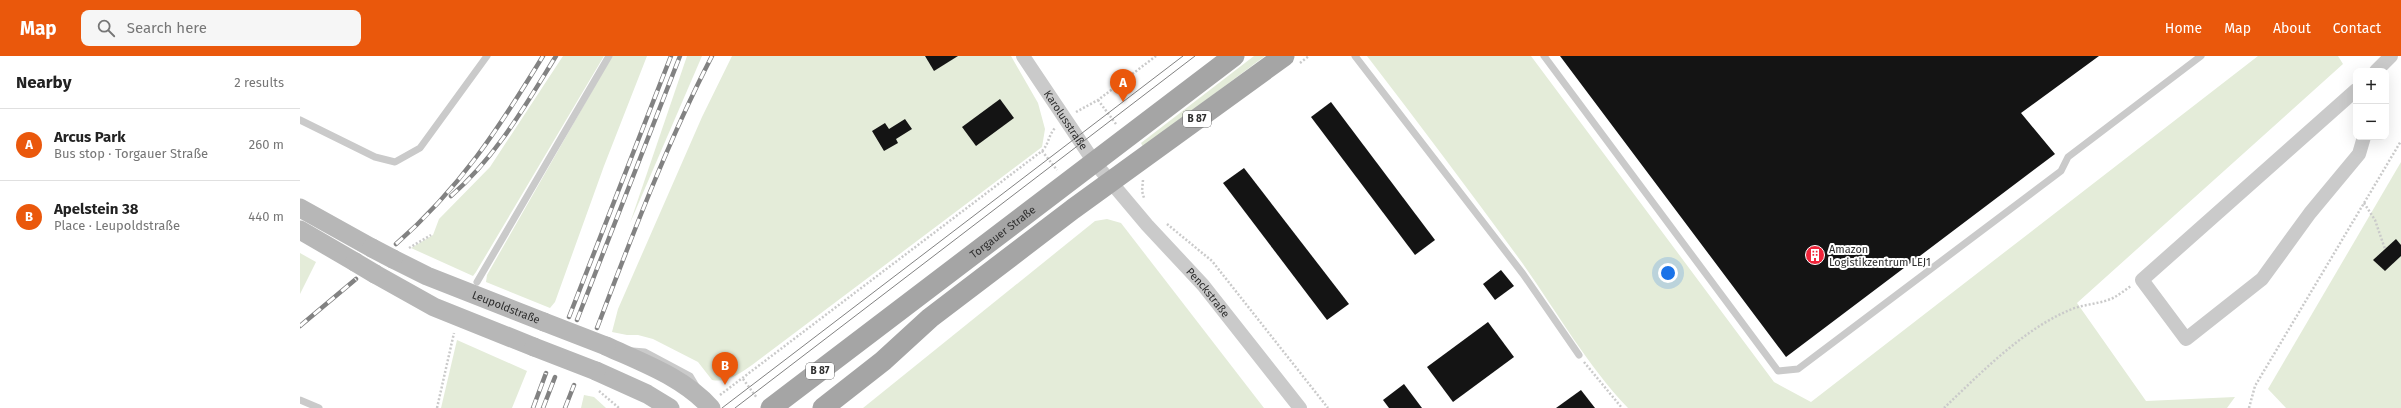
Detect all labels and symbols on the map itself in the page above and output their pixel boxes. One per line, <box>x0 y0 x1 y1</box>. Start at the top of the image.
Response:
pin: A <box>1110 69 1136 102</box>
street label: Karolusstraße <box>1041 88 1090 152</box>
road number: B 87 <box>1183 111 1211 127</box>
street label: Torgauer Straße <box>967 203 1038 261</box>
place label: Amazon Logistikzentrum LEJ1 <box>1829 243 1931 269</box>
building icon: Amazon Logistikzentrum LEJ1 <box>1804 244 1826 266</box>
your location <box>1658 263 1678 283</box>
street label: Penckstraße <box>1184 265 1233 320</box>
street label: Leupoldstraße <box>470 288 542 326</box>
pin: B <box>712 352 738 385</box>
road number: B 87 <box>806 363 834 379</box>

